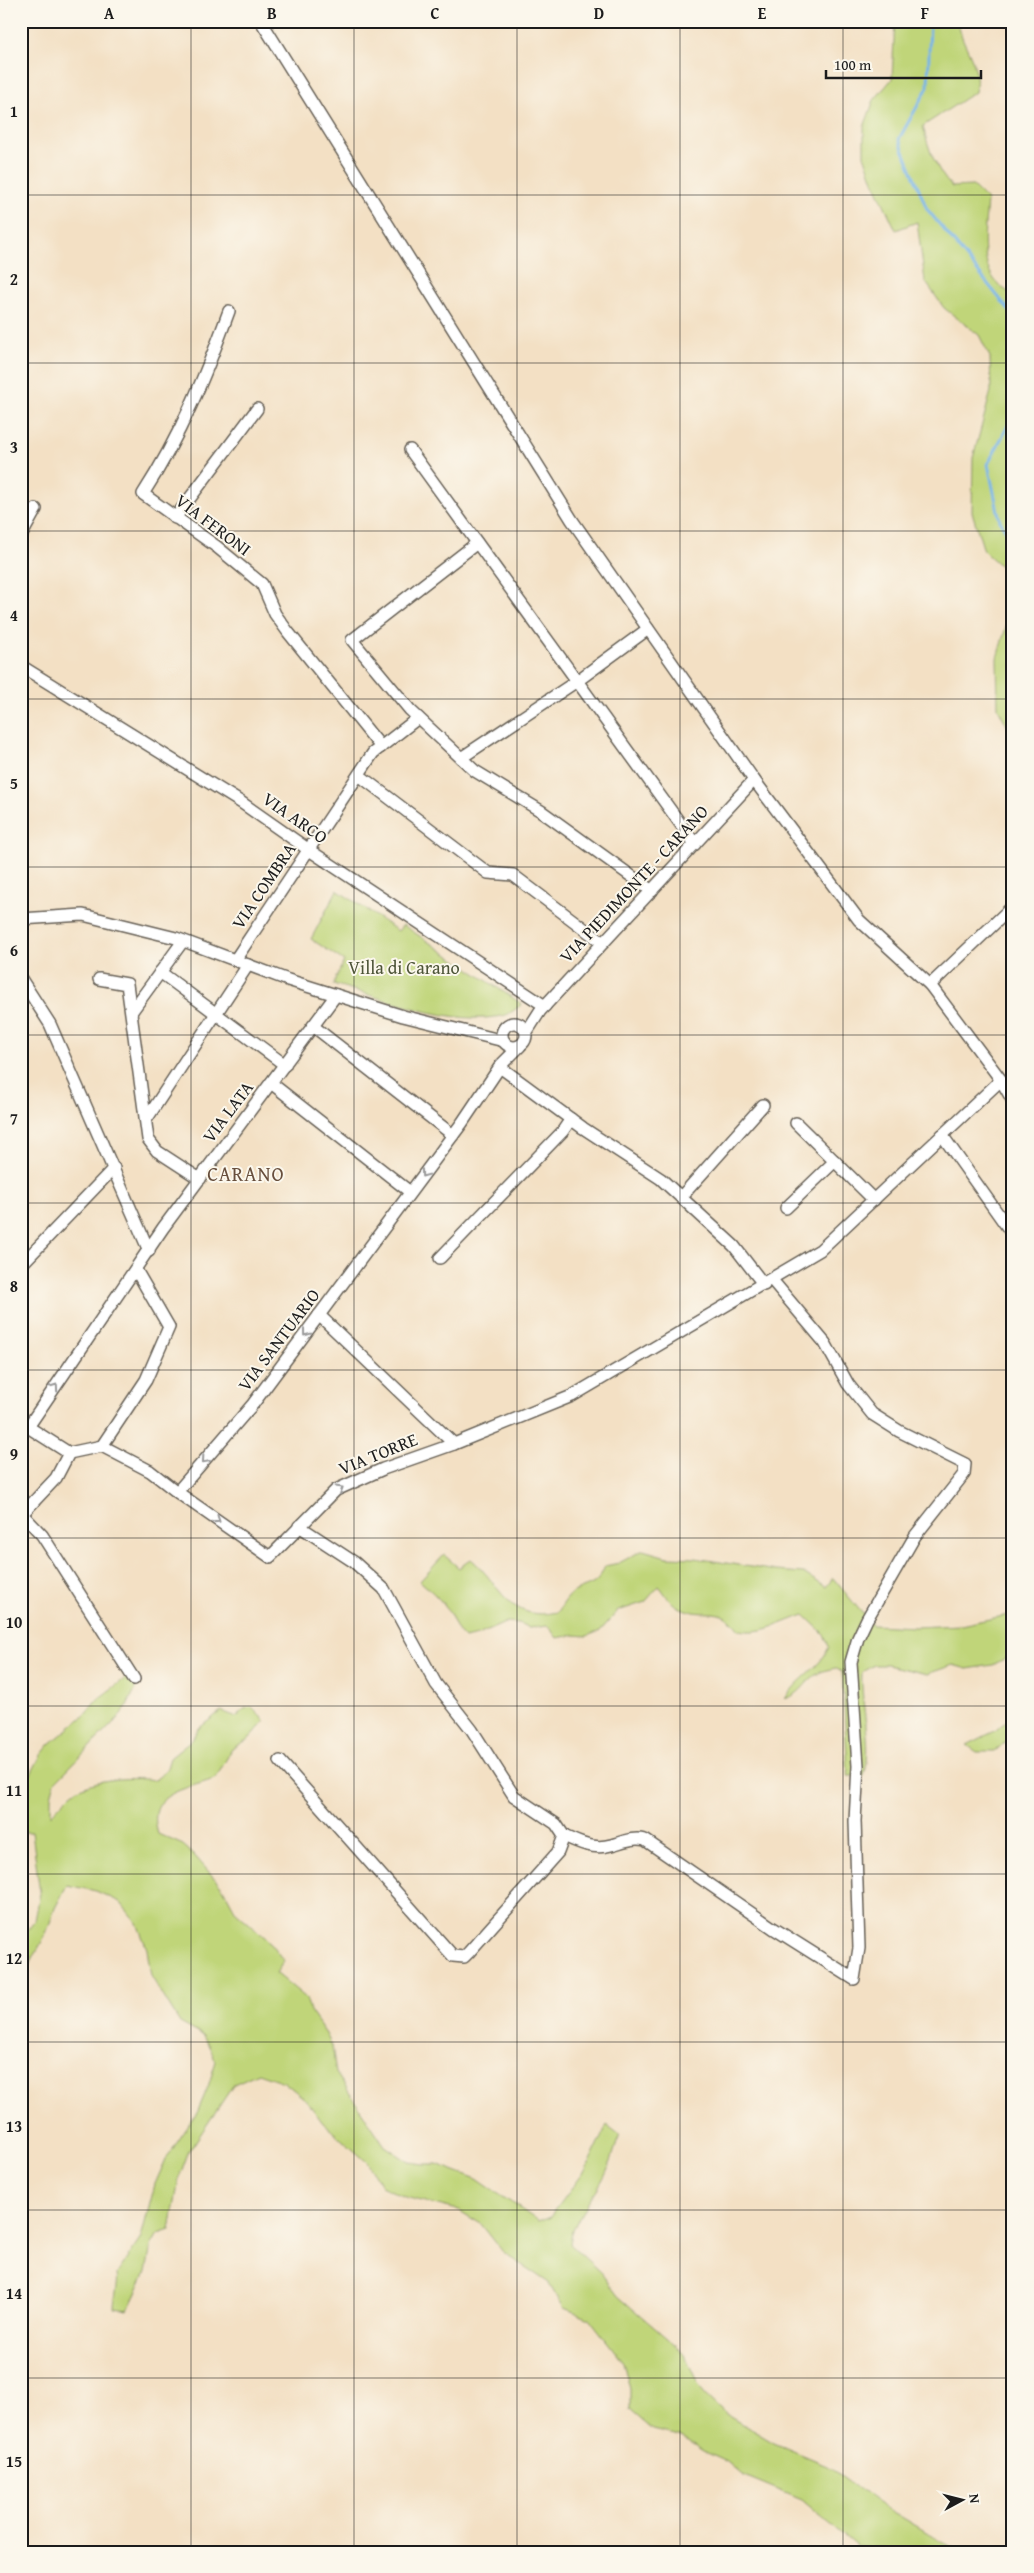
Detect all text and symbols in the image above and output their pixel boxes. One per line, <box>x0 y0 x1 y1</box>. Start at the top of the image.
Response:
text: A <box>104 1 115 25</box>
text: B <box>267 1 277 25</box>
text: C <box>430 1 440 25</box>
text: D <box>594 1 604 25</box>
text: E <box>758 1 767 25</box>
text: F <box>921 1 929 25</box>
scale bar <box>826 48 982 80</box>
text: 100 m <box>834 54 872 75</box>
text: 1 <box>10 99 18 123</box>
text: 2 <box>10 267 18 291</box>
text: 3 <box>10 435 18 459</box>
street label: VIA FERONI <box>170 487 257 562</box>
text: 4 <box>10 603 18 627</box>
text: 5 <box>10 771 18 795</box>
street label: VIA ARCO <box>257 785 333 850</box>
street label: VIA PIEDIMONTE - CARANO <box>553 798 714 969</box>
street label: VIA COMBRA <box>225 837 303 934</box>
text: 6 <box>10 938 18 962</box>
park label: Villa di Carano <box>348 954 460 981</box>
street label: VIA LATA <box>195 1075 260 1148</box>
text: 7 <box>10 1106 18 1130</box>
district label: CARANO <box>207 1159 285 1188</box>
one-way arrow <box>421 1168 430 1178</box>
text: 8 <box>10 1274 18 1298</box>
street label: VIA SANTUARIO <box>231 1283 326 1397</box>
one-way arrow <box>303 1327 312 1337</box>
one-way arrow <box>49 1383 58 1393</box>
street label: VIA TORRE <box>334 1425 421 1482</box>
text: 9 <box>10 1442 18 1466</box>
one-way arrow <box>202 1454 211 1463</box>
one-way arrow <box>334 1486 343 1496</box>
one-way arrow <box>211 1514 221 1523</box>
text: 10 <box>6 1610 22 1634</box>
text: 11 <box>6 1778 22 1802</box>
text: 12 <box>6 1946 22 1970</box>
text: 13 <box>6 2114 22 2138</box>
text: 14 <box>6 2281 22 2305</box>
text: 15 <box>6 2449 22 2473</box>
north arrow <box>936 2476 986 2526</box>
text: N <box>964 2493 985 2505</box>

